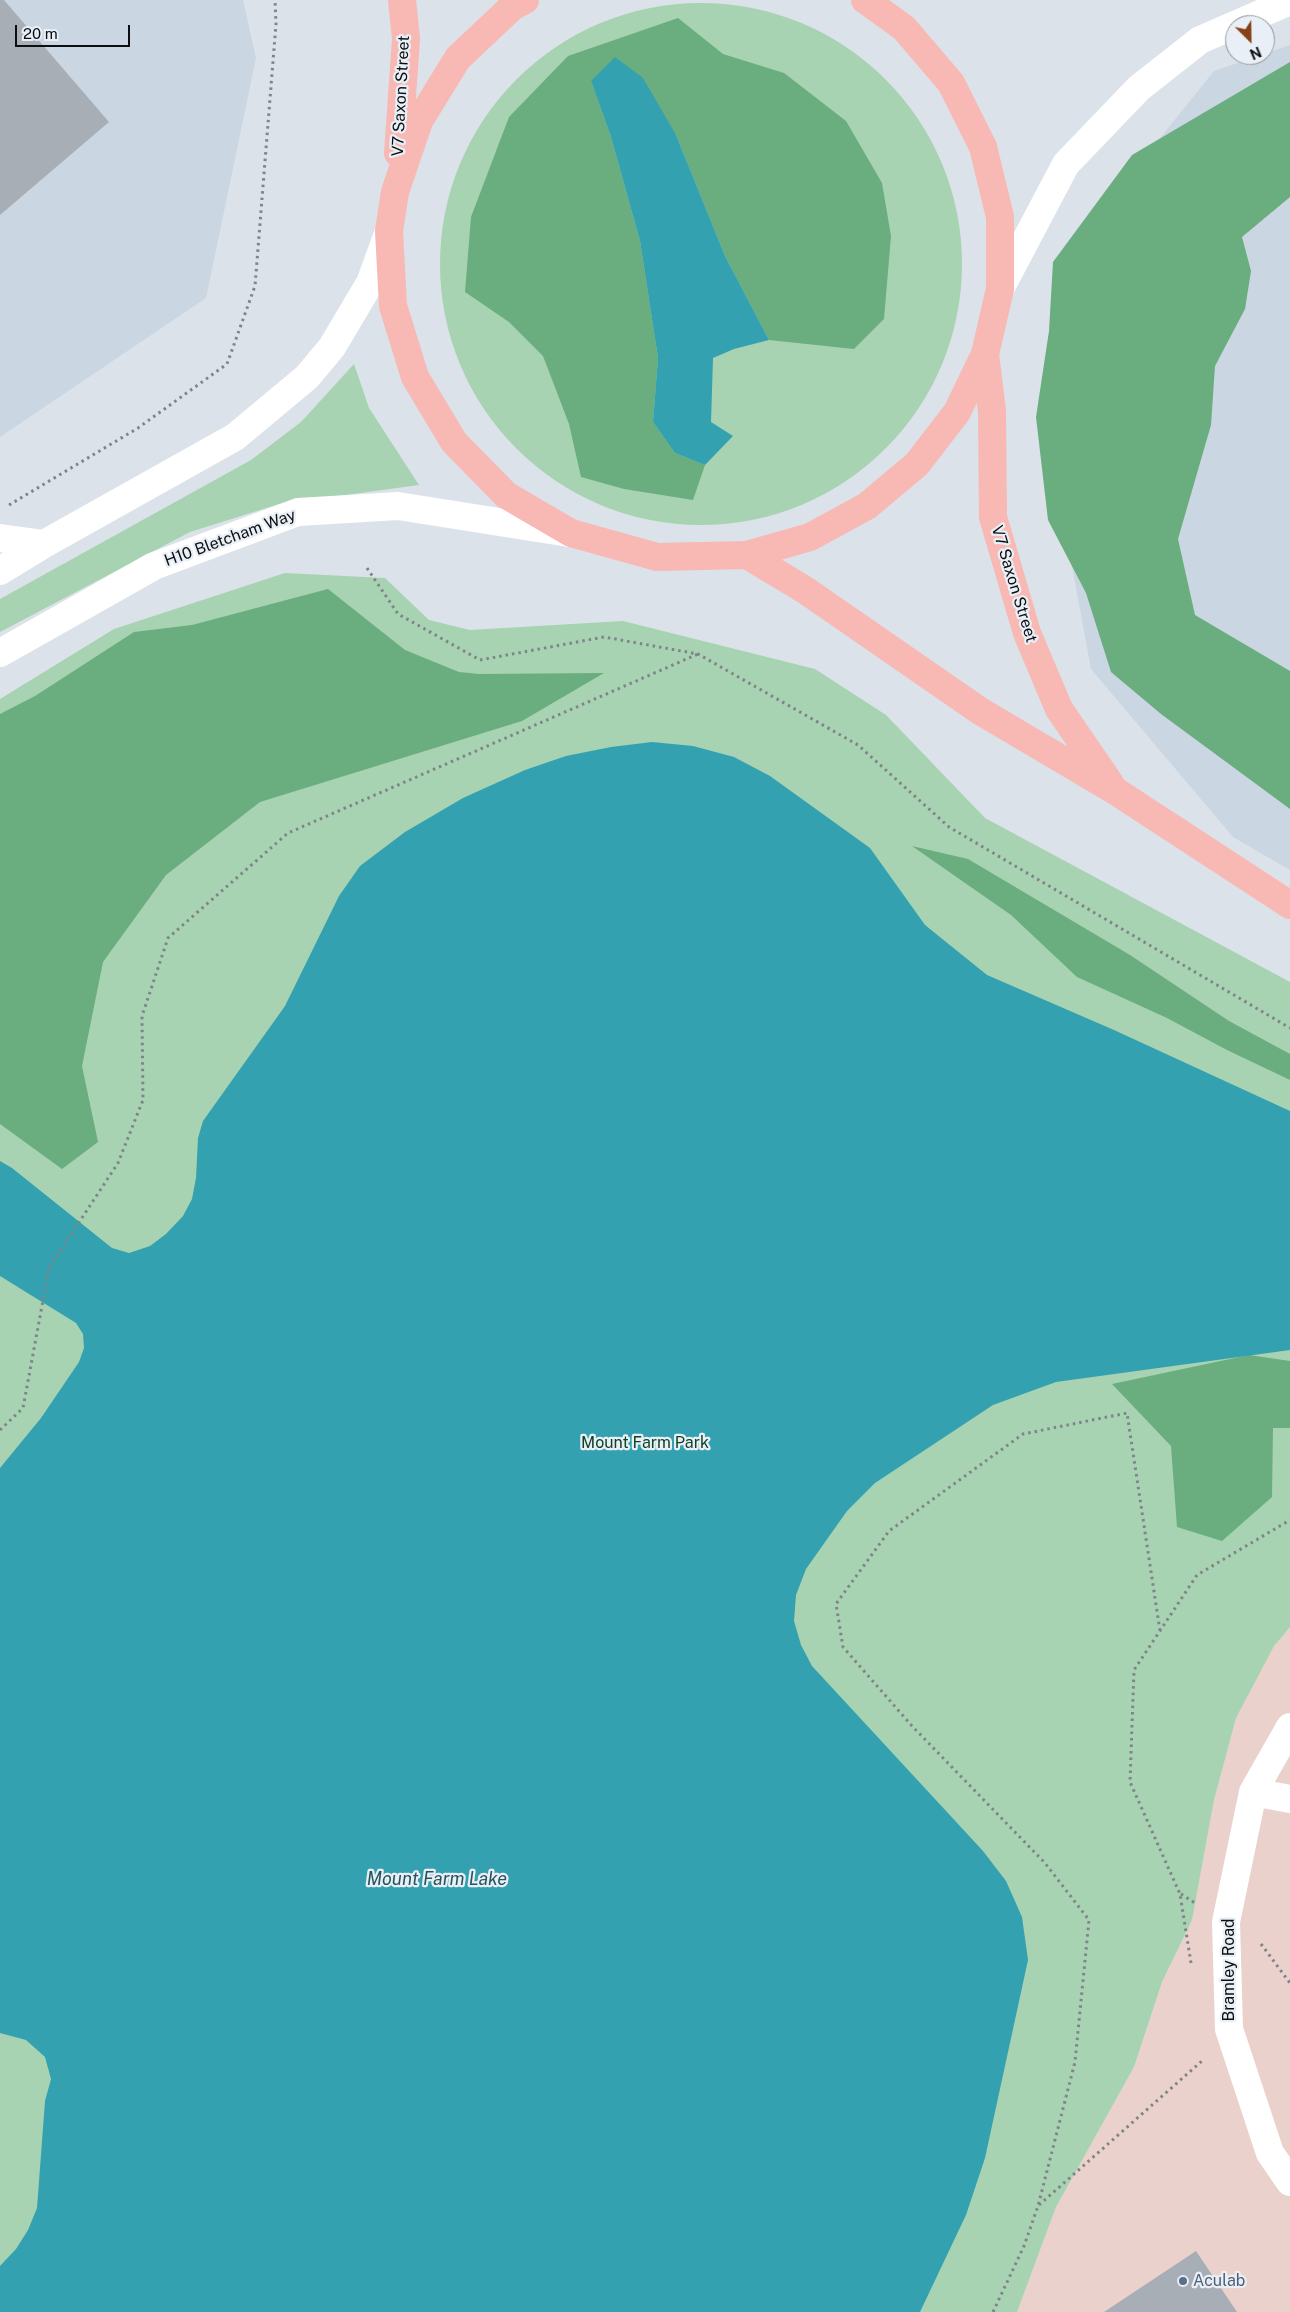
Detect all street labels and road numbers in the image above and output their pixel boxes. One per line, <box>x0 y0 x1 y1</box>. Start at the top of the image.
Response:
street label: V7 Saxon Street <box>388 35 414 157</box>
street label: H10 Bletcham Way <box>162 505 298 571</box>
street label: V7 Saxon Street <box>987 523 1041 645</box>
street label: Bramley Road <box>1219 1918 1239 2022</box>

